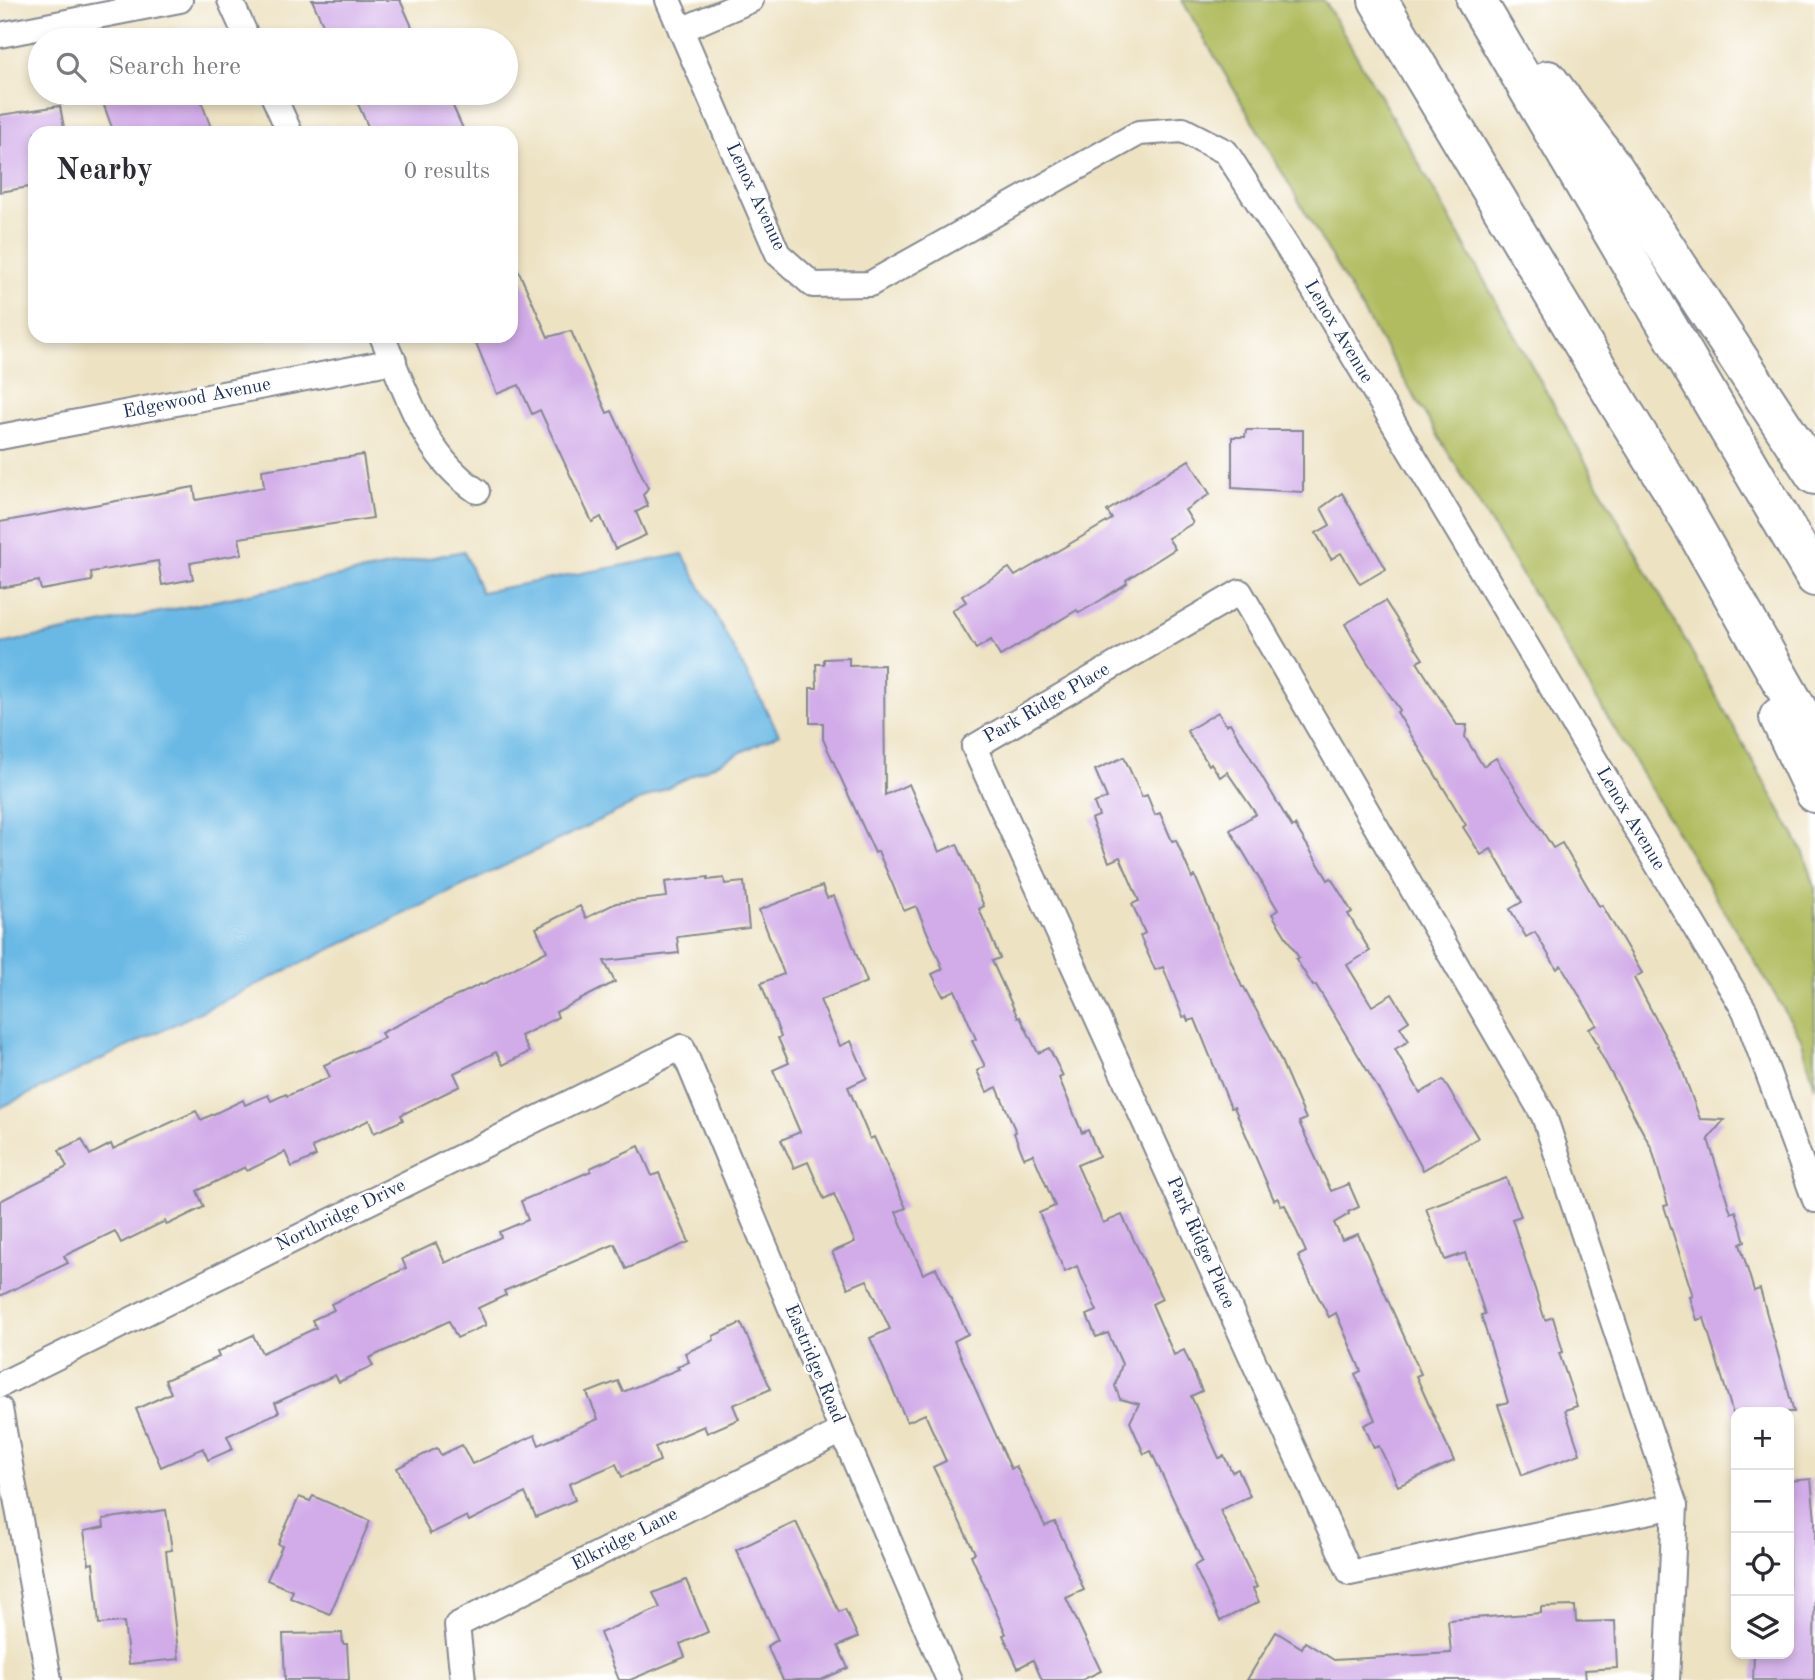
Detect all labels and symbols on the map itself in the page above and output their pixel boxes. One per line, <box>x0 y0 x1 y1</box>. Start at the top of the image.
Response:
street label: Lenox Avenue <box>722 140 788 254</box>
street label: Lenox Avenue <box>1300 277 1376 387</box>
street label: Edgewood Avenue <box>121 375 273 423</box>
street label: Park Ridge Place <box>981 660 1113 748</box>
street label: Lenox Avenue <box>1592 764 1668 874</box>
street label: Park Ridge Place <box>1162 1174 1238 1312</box>
street label: Northridge Drive <box>273 1176 409 1256</box>
street label: Eastridge Road <box>780 1302 848 1426</box>
street label: Elkridge Lane <box>569 1505 681 1575</box>

